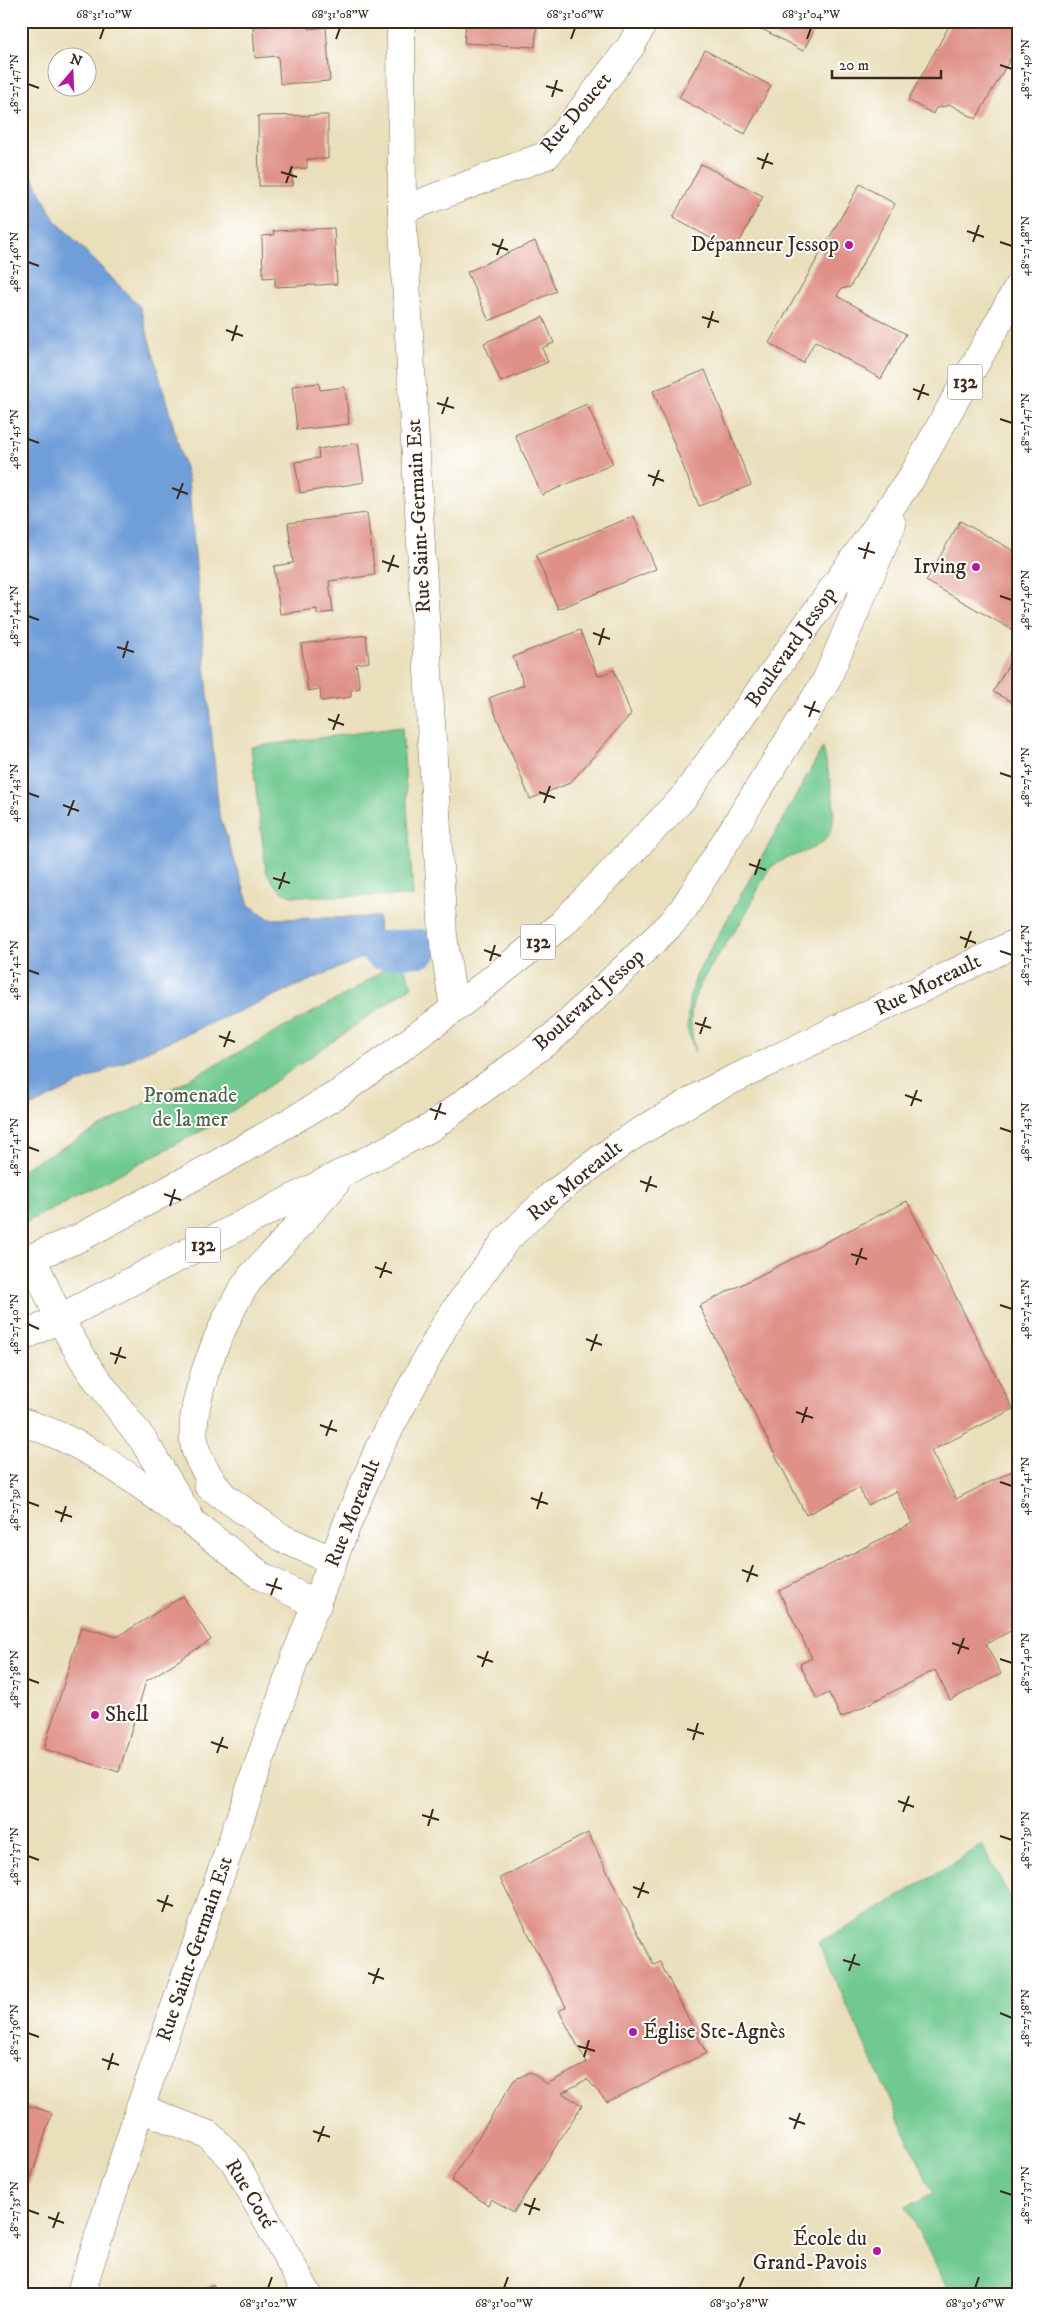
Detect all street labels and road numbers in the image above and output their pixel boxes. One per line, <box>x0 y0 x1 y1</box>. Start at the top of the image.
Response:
street label: Rue Doucet <box>535 67 618 159</box>
road number: 132 <box>948 364 982 400</box>
street label: Rue Saint-Germain Est <box>401 418 437 614</box>
street label: Boulevard Jessop <box>740 582 842 712</box>
road number: 132 <box>520 924 556 960</box>
street label: Boulevard Jessop <box>528 943 650 1057</box>
street label: Rue Moreault <box>871 948 986 1022</box>
street label: Rue Moreault <box>522 1135 628 1227</box>
road number: 132 <box>186 1228 220 1262</box>
street label: Rue Moreault <box>319 1455 387 1571</box>
street label: Rue Saint-Germain Est <box>151 1853 239 2045</box>
street label: Rue Coté <box>219 2154 281 2234</box>

